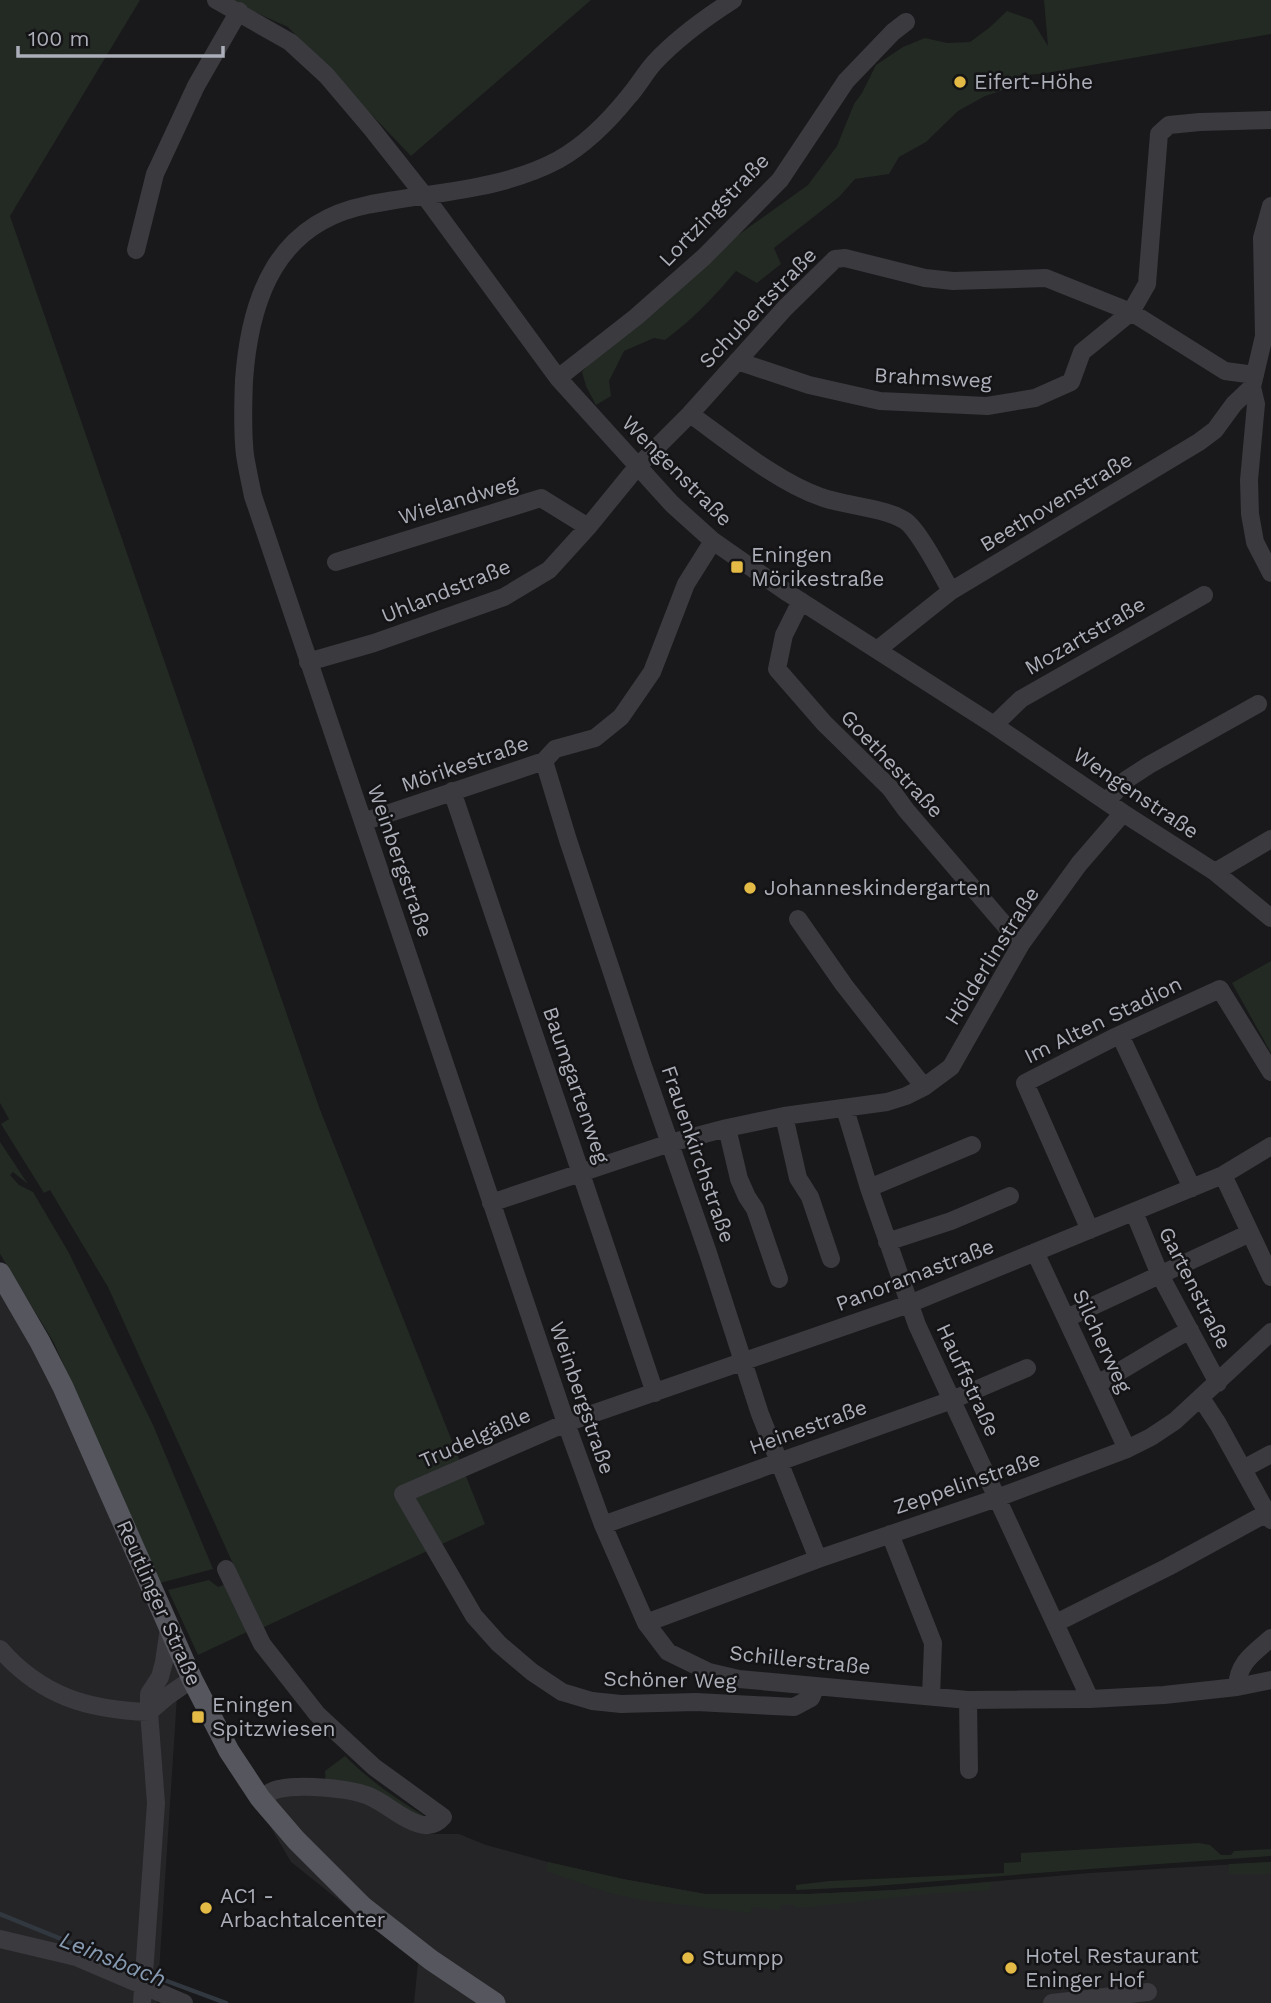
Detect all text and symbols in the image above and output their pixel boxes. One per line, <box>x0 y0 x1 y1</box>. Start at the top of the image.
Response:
scale bar <box>18 14 222 58</box>
text: 100 m <box>28 26 90 51</box>
place label: Eifert-Höhe <box>974 69 1093 94</box>
marker: Eifert-Höhe <box>952 74 968 90</box>
street label: Lortzingstraße <box>653 148 774 271</box>
street label: Schubertstraße <box>694 242 822 373</box>
street label: Brahmsweg <box>874 362 993 393</box>
street label: Wengenstraße <box>617 410 738 531</box>
street label: Beethovenstraße <box>975 446 1136 557</box>
street label: Wielandweg <box>395 469 521 529</box>
place label: Eningen Mörikestraße <box>751 542 884 591</box>
street label: Uhlandstraße <box>377 553 514 628</box>
marker: Eningen Mörikestraße <box>729 559 745 575</box>
street label: Mozartstraße <box>1020 591 1150 680</box>
street label: Goethestraße <box>836 704 949 823</box>
street label: Mörikestraße <box>398 730 532 797</box>
street label: Wengenstraße <box>1069 741 1204 844</box>
street label: Weinbergstraße <box>363 781 438 940</box>
place label: Johanneskindergarten <box>764 875 991 900</box>
marker: Johanneskindergarten <box>742 880 758 896</box>
street label: Hölderlinstraße <box>939 882 1044 1029</box>
street label: Im Alten Stadion <box>1020 971 1186 1068</box>
street label: Baumgartenweg <box>538 1003 615 1167</box>
street label: Frauenkirchstraße <box>656 1062 741 1246</box>
street label: Gartenstraße <box>1154 1222 1237 1353</box>
street label: Panoramastraße <box>832 1233 997 1316</box>
street label: Silcherweg <box>1068 1285 1138 1397</box>
street label: Weinbergstraße <box>545 1318 620 1477</box>
street label: Hauffstraße <box>931 1319 1006 1440</box>
street label: Heinestraße <box>746 1394 870 1459</box>
street label: Trudelgäßle <box>415 1402 534 1473</box>
street label: Zeppelinstraße <box>890 1446 1043 1519</box>
street label: Reutlinger Straße <box>112 1516 207 1689</box>
street label: Schillerstraße <box>728 1640 872 1679</box>
street label: Schöner Weg <box>603 1666 738 1693</box>
place label: Eningen Spitzwiesen <box>212 1692 336 1741</box>
marker: Eningen Spitzwiesen <box>190 1709 206 1725</box>
place label: AC1 - Arbachtalcenter <box>220 1883 386 1932</box>
marker: AC1 - Arbachtalcenter <box>198 1900 214 1916</box>
water label: Leinsbach <box>56 1926 170 1993</box>
place label: Hotel Restaurant Eninger Hof <box>1025 1943 1199 1992</box>
place label: Stumpp <box>702 1945 784 1970</box>
marker: Stumpp <box>680 1950 696 1966</box>
marker: Hotel Restaurant Eninger Hof <box>1003 1960 1019 1976</box>

